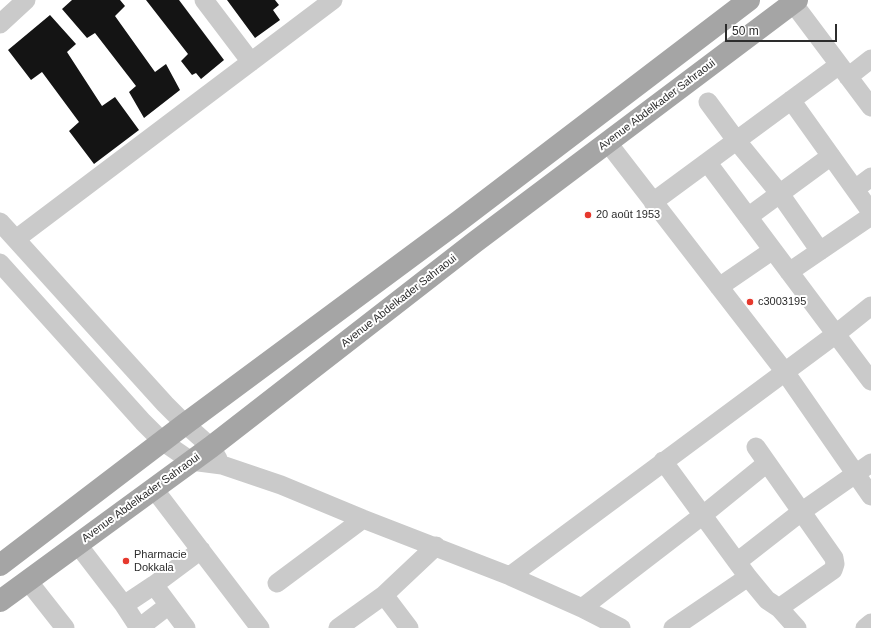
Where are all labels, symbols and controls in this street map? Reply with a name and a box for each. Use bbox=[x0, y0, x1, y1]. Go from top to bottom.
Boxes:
scale bar bbox=[727, 16, 839, 42]
text: 50 m bbox=[732, 24, 759, 38]
street label: Avenue Abdelkader Sahraoui bbox=[596, 57, 718, 153]
place label: 20 août 1953 bbox=[596, 208, 660, 222]
marker: 20 août 1953 bbox=[583, 210, 593, 220]
street label: Avenue Abdelkader Sahraoui bbox=[339, 252, 459, 350]
place label: c3003195 bbox=[758, 295, 806, 309]
marker: c3003195 bbox=[745, 297, 755, 307]
street label: Avenue Abdelkader Sahraoui bbox=[79, 451, 203, 545]
place label: Pharmacie Dokkala bbox=[134, 548, 187, 574]
marker: Pharmacie Dokkala bbox=[121, 556, 131, 566]

